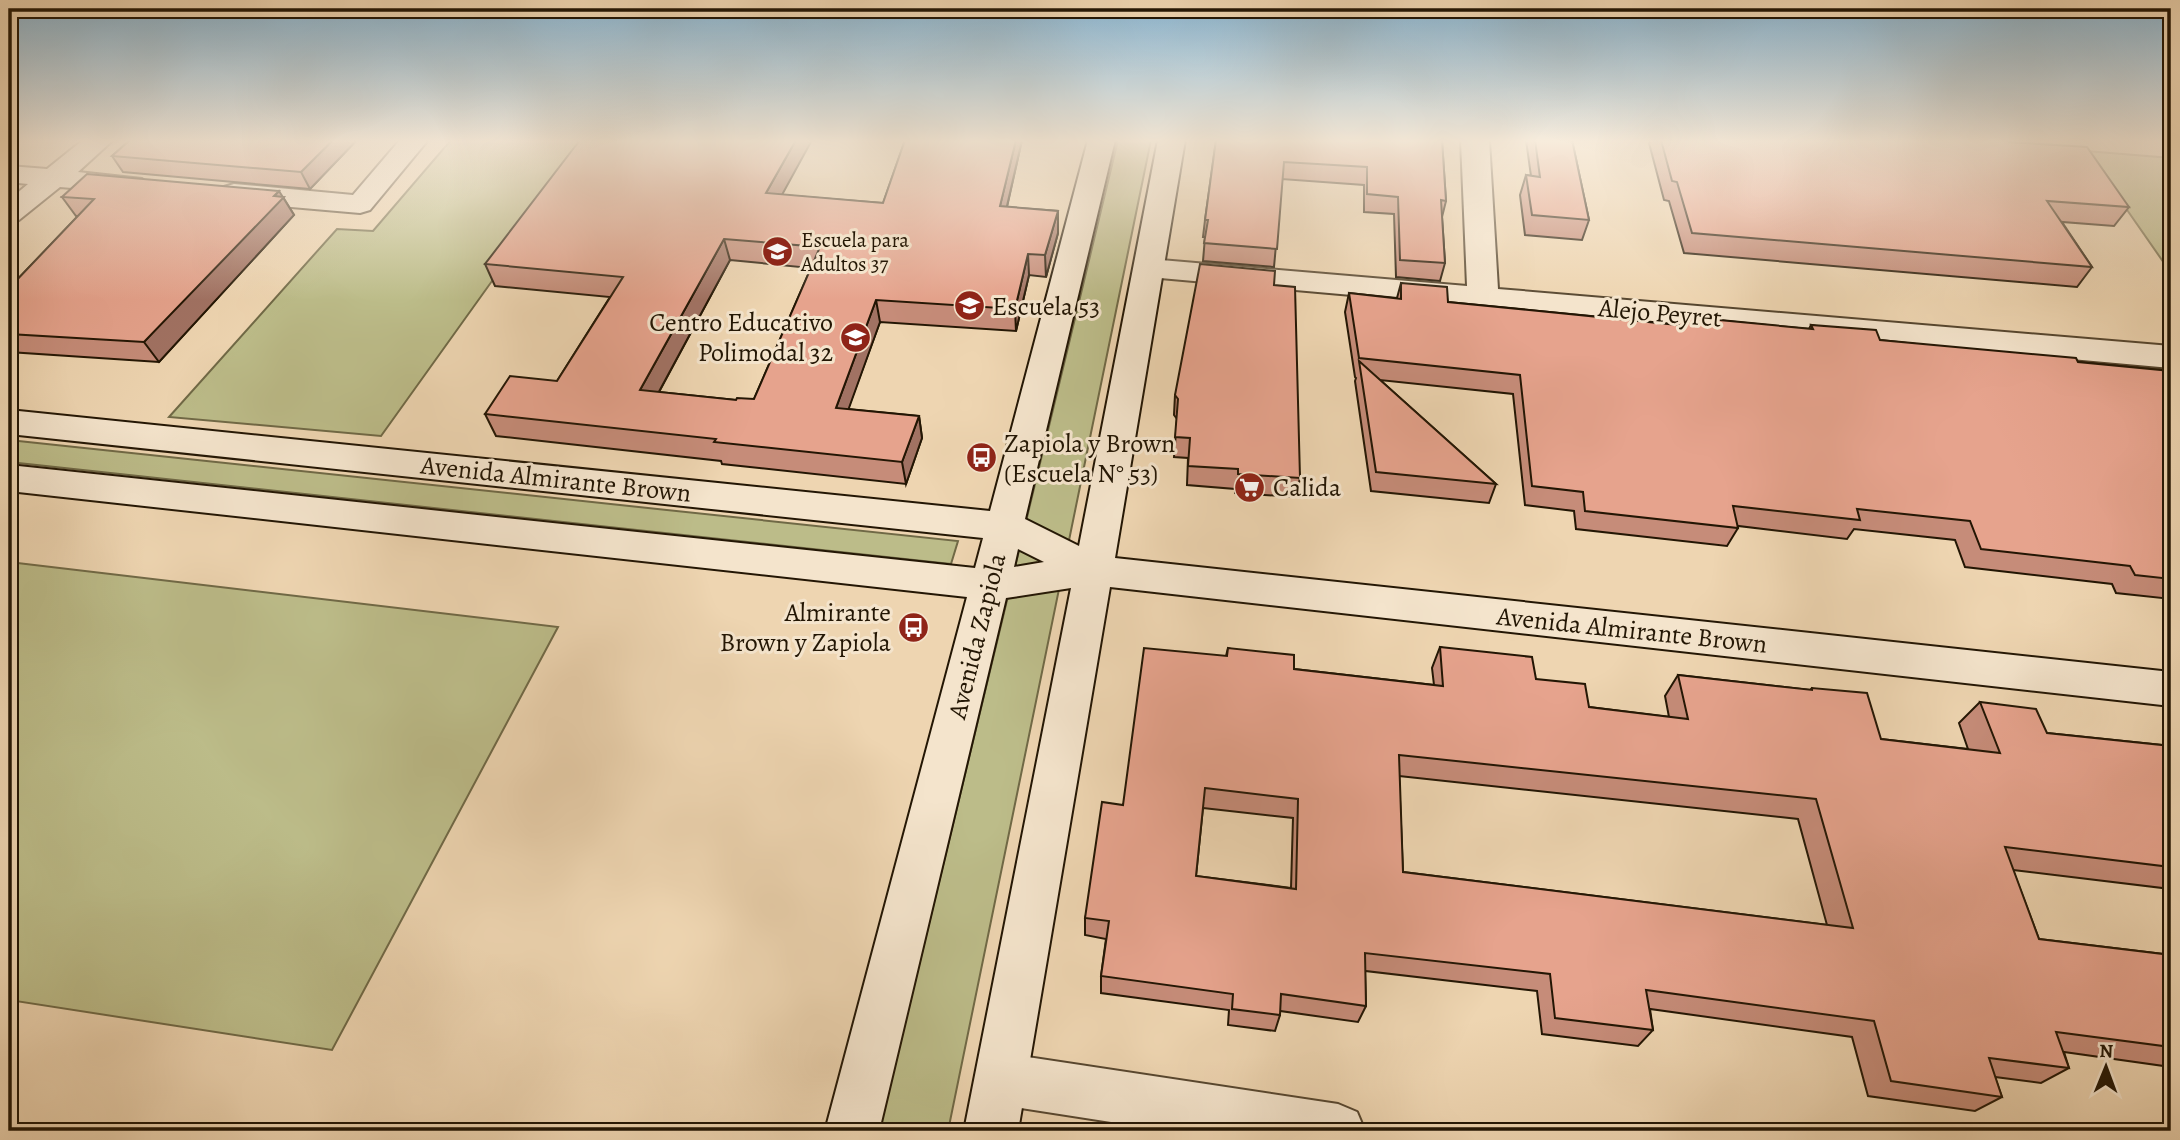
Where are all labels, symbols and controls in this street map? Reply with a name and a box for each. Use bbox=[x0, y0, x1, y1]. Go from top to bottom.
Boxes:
place label: Escuela para Adultos 37 bbox=[800, 226, 909, 278]
school or university icon: Escuela para Adultos 37 bbox=[761, 235, 795, 269]
school or university icon: Escuela 53 bbox=[952, 289, 986, 323]
place label: Escuela 53 bbox=[992, 289, 1100, 324]
street label: Alejo Peyret bbox=[1596, 290, 1723, 336]
place label: Centro Educativo Polimodal 32 bbox=[649, 305, 833, 370]
school or university icon: Centro Educativo Polimodal 32 bbox=[839, 320, 873, 354]
place label: Zapiola y Brown (Escuela N° 53) bbox=[1004, 426, 1175, 491]
bus stop icon: Zapiola y Brown (Escuela N° 53) bbox=[964, 441, 998, 475]
street label: Avenida Almirante Brown bbox=[418, 447, 693, 511]
supermarket icon: Calida bbox=[1233, 470, 1267, 504]
place label: Calida bbox=[1273, 470, 1341, 505]
street label: Avenida Zapiola bbox=[939, 549, 1014, 723]
place label: Almirante Brown y Zapiola bbox=[720, 595, 891, 660]
street label: Avenida Almirante Brown bbox=[1494, 598, 1769, 662]
bus stop icon: Almirante Brown y Zapiola bbox=[897, 610, 931, 644]
north arrow bbox=[2072, 1032, 2142, 1102]
text: N bbox=[2099, 1038, 2114, 1064]

